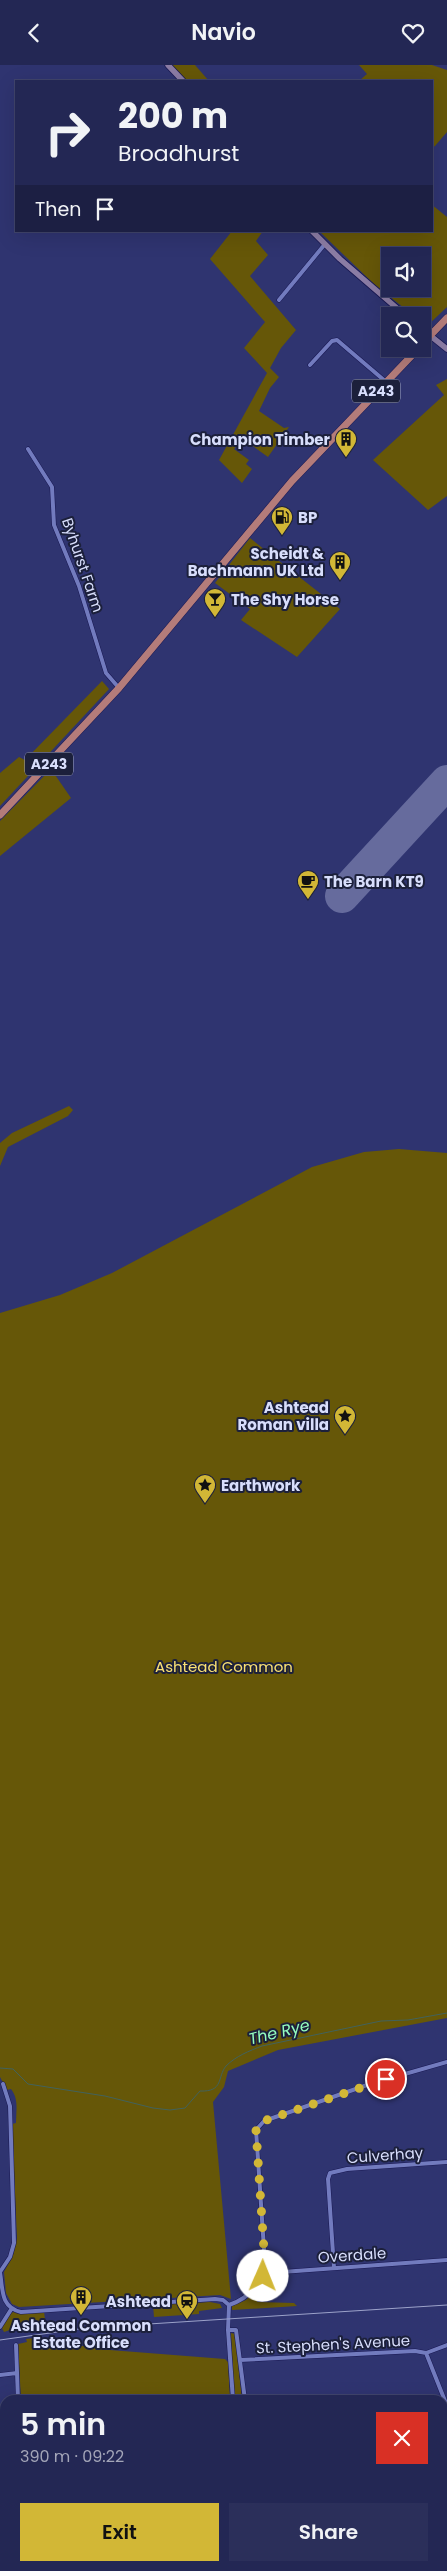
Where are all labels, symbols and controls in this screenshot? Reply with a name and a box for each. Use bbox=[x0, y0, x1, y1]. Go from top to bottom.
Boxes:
text: Navio bbox=[191, 17, 256, 48]
icon: back bbox=[20, 19, 48, 47]
icon: heart bbox=[399, 19, 427, 47]
text: 200 m bbox=[118, 91, 228, 140]
icon: right bbox=[35, 100, 100, 165]
text: Broadhurst bbox=[118, 138, 239, 169]
icon: arrive bbox=[91, 195, 119, 223]
text: Then bbox=[35, 196, 81, 223]
map controls bbox=[381, 247, 431, 357]
button: sound bbox=[381, 247, 431, 297]
button: search bbox=[381, 307, 431, 357]
road number: A243 bbox=[352, 379, 400, 403]
building icon: Champion Timber bbox=[334, 427, 358, 458]
place label: Champion Timber bbox=[190, 429, 331, 450]
fuel station icon: BP bbox=[270, 505, 294, 536]
place label: BP bbox=[298, 507, 317, 528]
street label: Byhurst Farm bbox=[57, 515, 109, 615]
place label: Scheidt & Bachmann UK Ltd bbox=[188, 543, 324, 581]
building icon: Scheidt & Bachmann UK Ltd bbox=[328, 550, 352, 581]
bar icon: The Shy Horse bbox=[203, 587, 227, 618]
place label: The Shy Horse bbox=[231, 589, 339, 610]
road number: A243 bbox=[25, 753, 73, 776]
cafe icon: The Barn KT9 bbox=[296, 869, 320, 900]
place label: The Barn KT9 bbox=[324, 871, 424, 892]
place label: Ashtead Roman villa bbox=[237, 1397, 329, 1435]
place icon: Ashtead Roman villa bbox=[333, 1404, 357, 1435]
place icon: Earthwork bbox=[193, 1473, 217, 1504]
place label: Earthwork bbox=[221, 1475, 301, 1496]
park label: Ashtead Common bbox=[155, 1656, 293, 1677]
water label: The Rye bbox=[246, 2013, 312, 2051]
pin bbox=[365, 2058, 407, 2100]
icon: arrive bbox=[372, 2065, 400, 2093]
street label: Culverhay bbox=[346, 2142, 424, 2168]
street label: Overdale bbox=[317, 2242, 387, 2268]
position arrow bbox=[236, 2249, 288, 2301]
building icon: Ashtead Common Estate Office bbox=[69, 2285, 93, 2316]
station icon: Ashtead bbox=[175, 2289, 199, 2320]
place label: Ashtead bbox=[106, 2291, 171, 2312]
place label: Ashtead Common Estate Office bbox=[11, 2315, 151, 2353]
street label: St. Stephen's Avenue bbox=[255, 2329, 411, 2359]
text: 5 min bbox=[20, 2403, 106, 2446]
button: close bbox=[376, 2412, 428, 2464]
text: 390 m · 09:22 bbox=[20, 2445, 124, 2468]
button: Exit bbox=[20, 2503, 219, 2561]
button: Share bbox=[229, 2503, 428, 2561]

